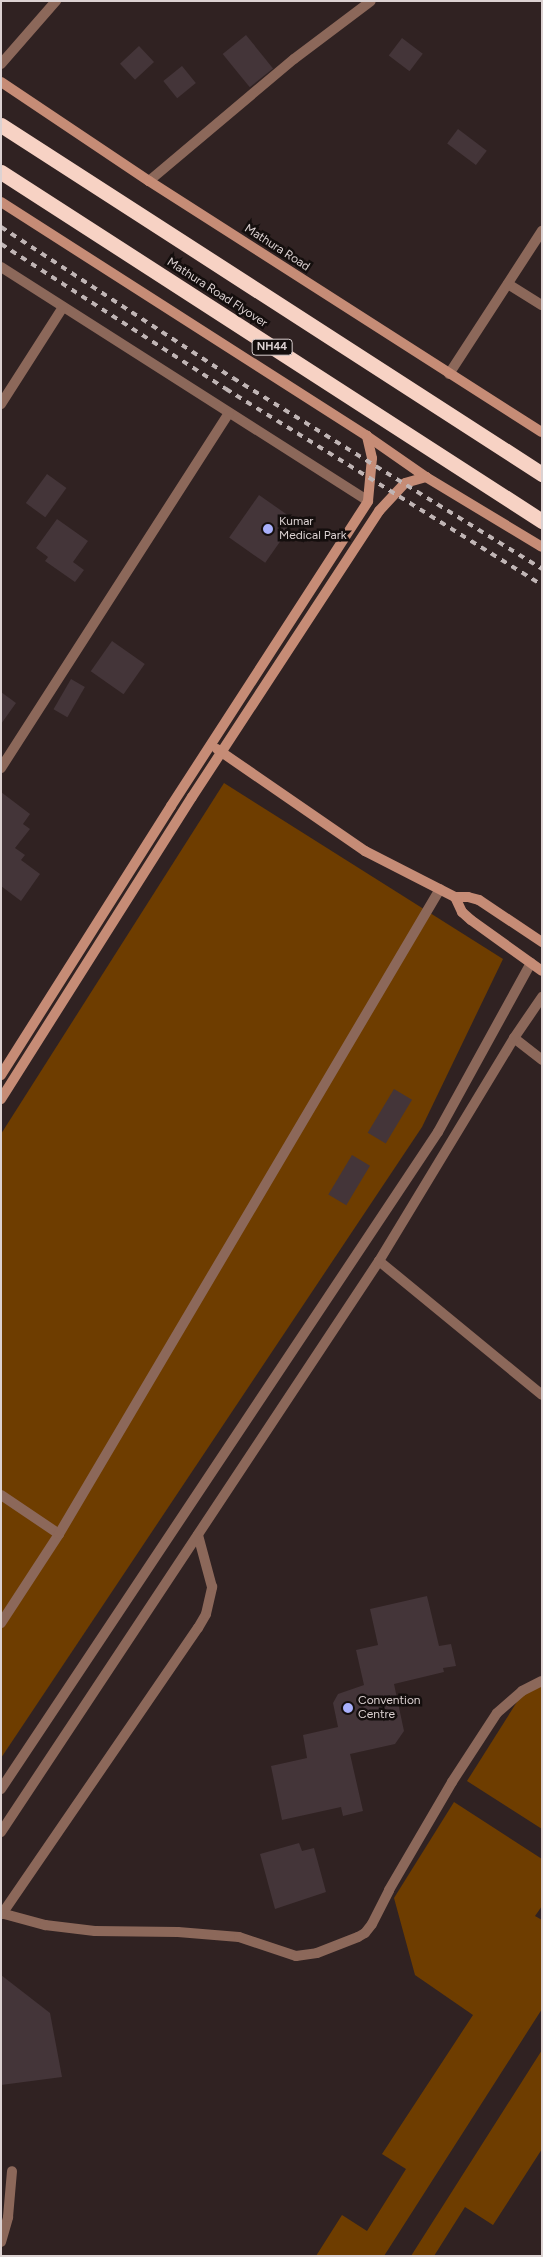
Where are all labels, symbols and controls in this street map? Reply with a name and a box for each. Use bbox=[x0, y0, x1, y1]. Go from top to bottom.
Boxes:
street label: Mathura Road bbox=[242, 222, 312, 274]
street label: Mathura Road Flyover bbox=[164, 255, 270, 331]
road number: NH44 bbox=[251, 338, 293, 356]
place label: Kumar Medical Park bbox=[279, 515, 347, 543]
marker: Kumar Medical Park bbox=[261, 522, 275, 536]
place label: Convention Centre bbox=[358, 1694, 421, 1722]
marker: Convention Centre bbox=[342, 1702, 354, 1714]

